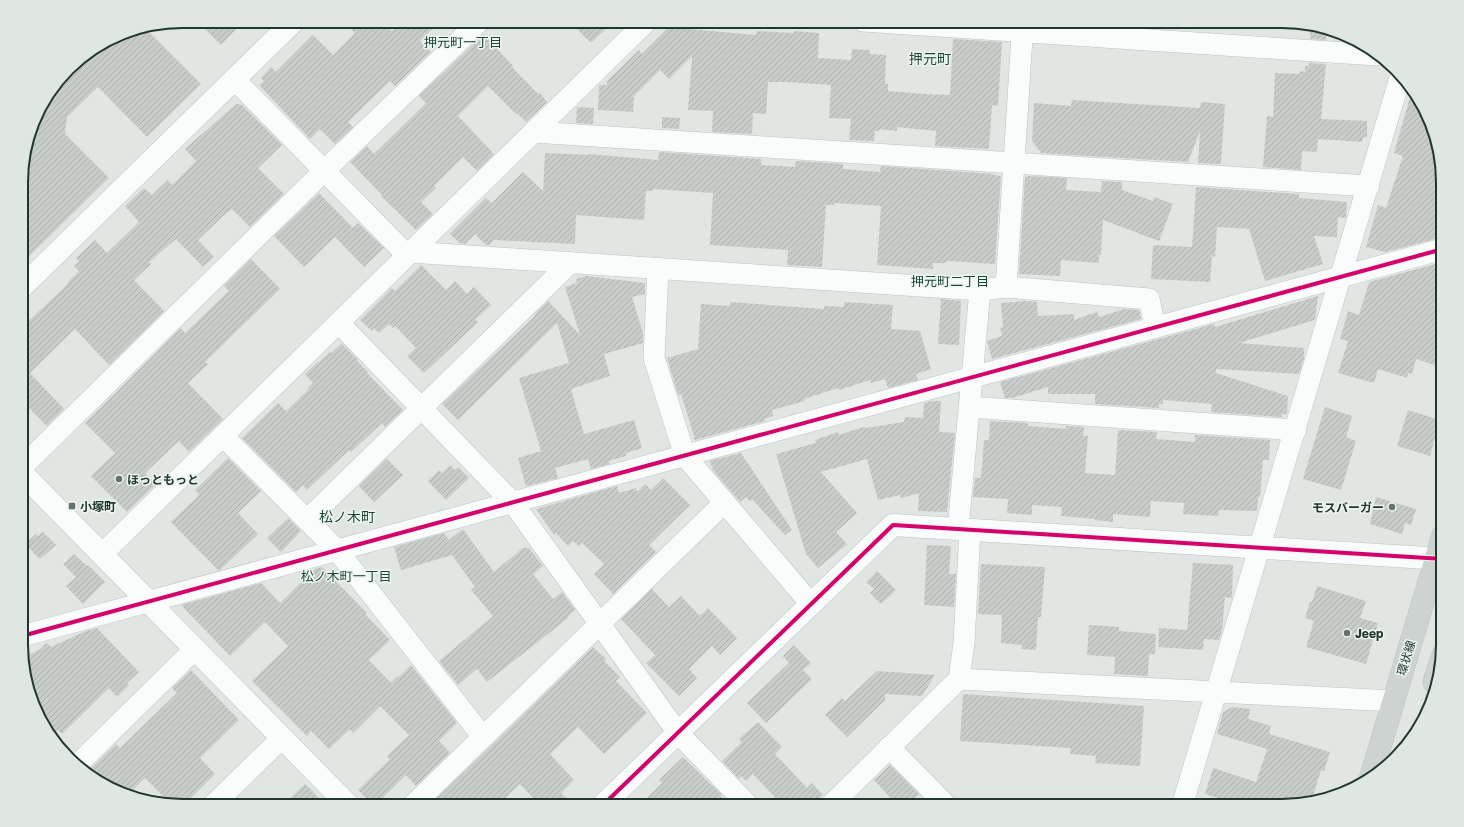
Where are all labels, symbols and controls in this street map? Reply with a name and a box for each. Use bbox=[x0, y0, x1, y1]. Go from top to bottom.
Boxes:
district label: 押元町一丁目 bbox=[424, 34, 502, 50]
district label: 押元町 bbox=[909, 50, 951, 67]
district label: 押元町二丁目 bbox=[911, 273, 989, 289]
place label: ほっともっと bbox=[127, 472, 199, 487]
marker: ほっともっと bbox=[114, 474, 124, 484]
place label: 小塚町 bbox=[80, 499, 116, 514]
place label: モスバーガー bbox=[1312, 500, 1384, 515]
marker: 小塚町 bbox=[67, 501, 77, 511]
marker: モスバーガー bbox=[1387, 502, 1397, 512]
district label: 松ノ木町 bbox=[319, 508, 375, 525]
district label: 松ノ木町一丁目 bbox=[300, 568, 392, 584]
place label: Jeep bbox=[1355, 626, 1384, 641]
marker: Jeep bbox=[1342, 628, 1352, 638]
street label: 環状線 bbox=[1394, 639, 1418, 677]

